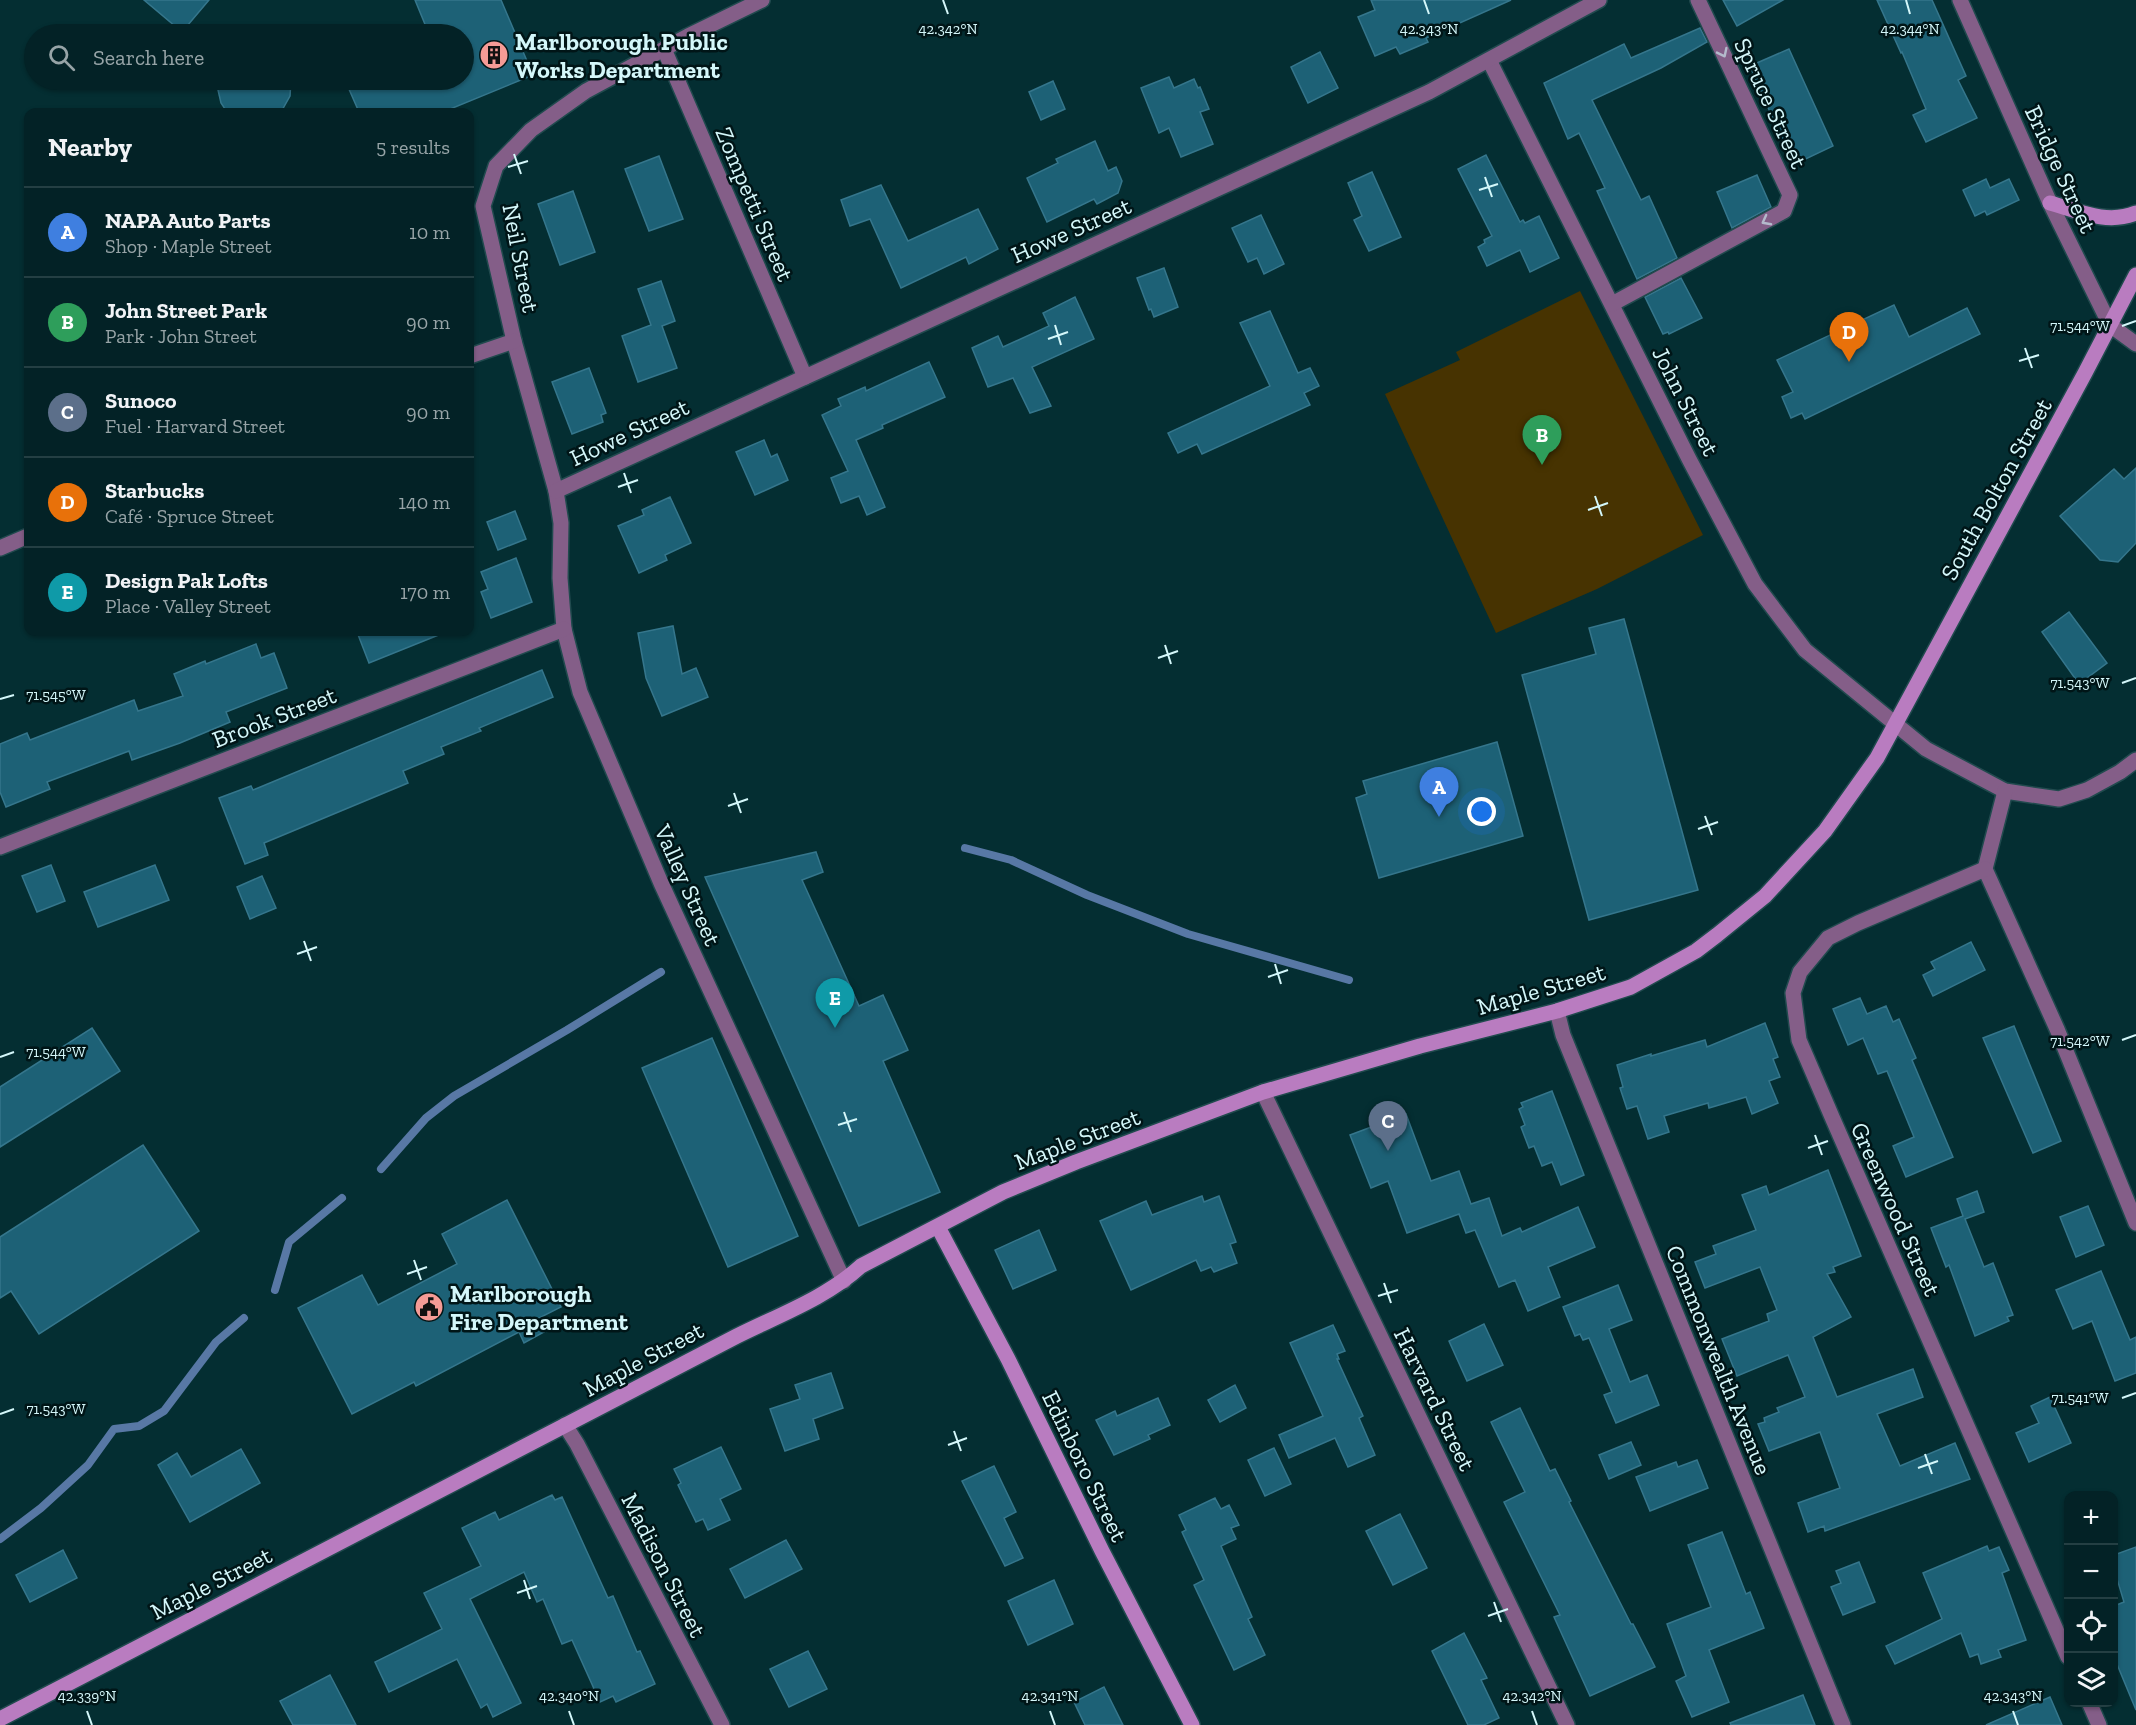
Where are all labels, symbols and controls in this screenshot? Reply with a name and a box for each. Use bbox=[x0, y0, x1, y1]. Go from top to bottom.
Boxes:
text: 42.342°N bbox=[918, 20, 978, 38]
text: 42.343°N bbox=[1400, 20, 1458, 38]
text: 42.344°N bbox=[1880, 20, 1940, 38]
search box bbox=[24, 24, 474, 90]
place label: Marlborough Public Works Department bbox=[515, 27, 728, 84]
street label: Spruce Street bbox=[1728, 33, 1814, 173]
building icon: Marlborough Public Works Department bbox=[478, 39, 510, 71]
icon: search bbox=[45, 41, 78, 74]
text: Search here bbox=[93, 44, 204, 71]
one-way arrow bbox=[1716, 46, 1728, 57]
street label: Bridge Street bbox=[2019, 101, 2103, 238]
street label: Zompetti Street bbox=[709, 123, 801, 285]
text: Nearby bbox=[48, 131, 132, 163]
text: 5 results bbox=[376, 135, 450, 159]
street label: Howe Street bbox=[1007, 191, 1135, 269]
street label: Neil Street bbox=[496, 201, 546, 315]
text: NAPA Auto Parts bbox=[105, 207, 271, 234]
one-way arrow bbox=[1761, 214, 1772, 225]
text: A bbox=[61, 220, 74, 244]
text: 10 m bbox=[409, 220, 450, 244]
text: Shop · Maple Street bbox=[105, 234, 272, 258]
text: John Street Park bbox=[105, 297, 267, 324]
text: B bbox=[61, 310, 74, 334]
text: 90 m bbox=[406, 310, 450, 334]
pin: D bbox=[1830, 312, 1868, 362]
text: 71.544°W bbox=[2050, 317, 2110, 335]
text: Park · John Street bbox=[105, 324, 257, 348]
street label: John Street bbox=[1646, 342, 1726, 460]
text: Sunoco bbox=[105, 387, 177, 414]
street label: Howe Street bbox=[565, 392, 693, 472]
street label: South Bolton Street bbox=[1934, 393, 2058, 585]
text: C bbox=[61, 400, 74, 424]
text: 90 m bbox=[406, 400, 450, 424]
text: Fuel · Harvard Street bbox=[105, 414, 285, 438]
pin: B bbox=[1522, 416, 1562, 465]
text: Starbucks bbox=[105, 477, 204, 504]
text: D bbox=[61, 490, 74, 514]
text: 140 m bbox=[398, 490, 450, 514]
text: Café · Spruce Street bbox=[105, 504, 274, 528]
text: Design Pak Lofts bbox=[105, 567, 268, 594]
text: E bbox=[62, 580, 73, 604]
text: 170 m bbox=[400, 580, 450, 604]
text: Place · Valley Street bbox=[105, 594, 271, 618]
text: 71.543°W bbox=[2050, 674, 2110, 692]
street label: Brook Street bbox=[208, 680, 340, 754]
text: 71.545°W bbox=[26, 686, 86, 704]
pin: A bbox=[1420, 768, 1458, 817]
your location bbox=[1467, 797, 1496, 826]
street label: Valley Street bbox=[648, 819, 728, 950]
street label: Maple Street bbox=[1474, 957, 1609, 1021]
pin: E bbox=[816, 978, 854, 1028]
text: 71.542°W bbox=[2050, 1032, 2110, 1050]
text: 71.544°W bbox=[26, 1043, 86, 1061]
street label: Maple Street bbox=[1010, 1102, 1144, 1176]
pin: C bbox=[1368, 1102, 1408, 1151]
street label: Greenwood Street bbox=[1845, 1118, 1947, 1300]
street label: Commonwealth Avenue bbox=[1660, 1241, 1778, 1479]
place label: Marlborough Fire Department bbox=[450, 1279, 629, 1336]
public building icon: Marlborough Fire Department bbox=[413, 1291, 445, 1323]
street label: Maple Street bbox=[578, 1315, 708, 1403]
street label: Harvard Street bbox=[1388, 1323, 1482, 1475]
street label: Edinboro Street bbox=[1036, 1386, 1134, 1546]
text: 71.541°W bbox=[2051, 1389, 2109, 1407]
text: 71.543°W bbox=[26, 1400, 86, 1418]
street label: Madison Street bbox=[615, 1488, 713, 1642]
map controls bbox=[2064, 1491, 2118, 1707]
button: + bbox=[2064, 1491, 2118, 1545]
street label: Maple Street bbox=[146, 1540, 277, 1626]
button: − bbox=[2064, 1545, 2118, 1599]
button: locate bbox=[2064, 1599, 2118, 1653]
button: layers bbox=[2064, 1653, 2118, 1707]
text: 42.339°N bbox=[58, 1687, 116, 1705]
text: 42.340°N bbox=[539, 1687, 599, 1705]
text: 42.341°N bbox=[1022, 1687, 1078, 1705]
text: 42.342°N bbox=[1502, 1687, 1562, 1705]
text: 42.343°N bbox=[1984, 1687, 2042, 1705]

